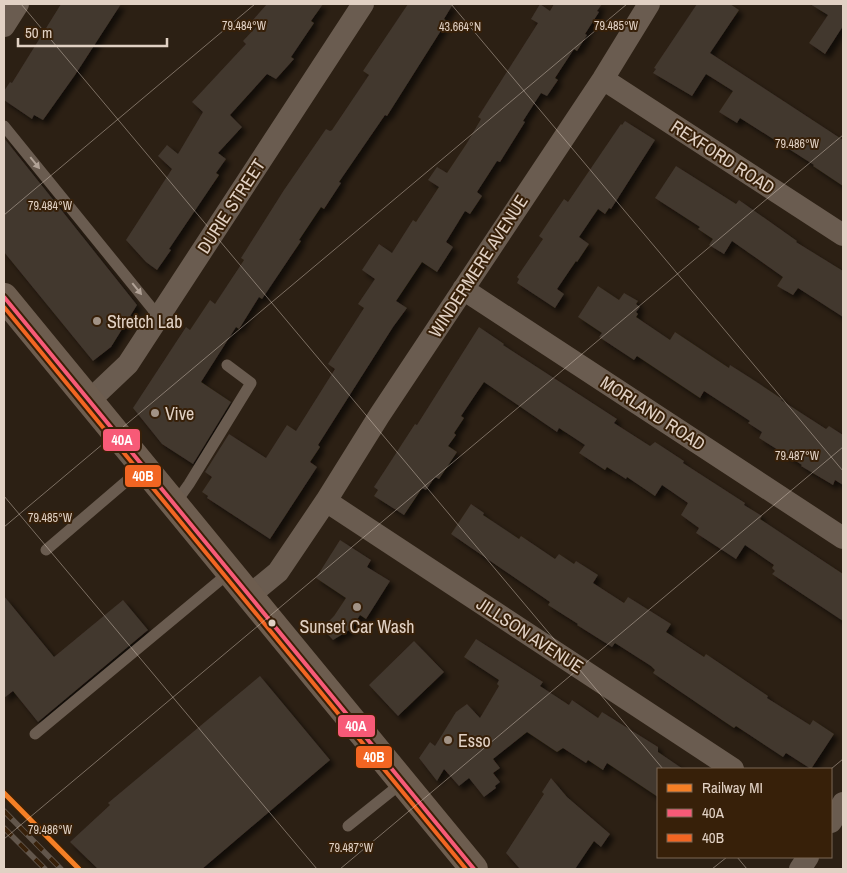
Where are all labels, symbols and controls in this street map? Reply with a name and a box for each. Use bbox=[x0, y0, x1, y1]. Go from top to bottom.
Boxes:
scale bar bbox=[18, 15, 166, 47]
text: 79.484°W bbox=[222, 18, 267, 34]
text: 79.485°W bbox=[594, 18, 639, 34]
text: 43.664°N bbox=[439, 19, 481, 35]
text: 50 m bbox=[25, 22, 52, 43]
street label: REXFORD ROAD bbox=[666, 114, 780, 200]
text: 79.486°W bbox=[775, 136, 820, 152]
street label: DURIE STREET bbox=[191, 154, 271, 258]
one-way arrow bbox=[29, 156, 40, 169]
street label: WINDERMERE AVENUE bbox=[422, 190, 534, 342]
text: 79.484°W bbox=[28, 198, 73, 214]
one-way arrow bbox=[131, 283, 142, 296]
place label: Stretch Lab bbox=[107, 309, 183, 334]
marker: Stretch Lab bbox=[91, 315, 103, 327]
street label: MORLAND ROAD bbox=[596, 370, 710, 456]
place label: Vive bbox=[165, 401, 194, 426]
marker: Vive bbox=[149, 407, 161, 419]
line badge: 40A bbox=[102, 428, 141, 452]
text: 40A bbox=[111, 431, 133, 449]
text: 79.487°W bbox=[775, 448, 820, 464]
line badge: 40B bbox=[124, 464, 162, 488]
text: 40B bbox=[132, 467, 154, 485]
text: 79.485°W bbox=[28, 510, 73, 526]
street label: JILLSON AVENUE bbox=[472, 591, 588, 679]
marker: Sunset Car Wash bbox=[351, 601, 363, 613]
place label: Sunset Car Wash bbox=[299, 614, 415, 639]
unlabelled marker bbox=[267, 618, 277, 628]
line badge: 40A bbox=[337, 714, 376, 738]
text: 40A bbox=[345, 717, 367, 735]
place label: Esso bbox=[458, 728, 491, 753]
marker: Esso bbox=[442, 734, 454, 746]
line badge: 40B bbox=[355, 745, 393, 769]
text: 40B bbox=[363, 748, 385, 766]
legend bbox=[657, 768, 832, 858]
text: Railway MI bbox=[702, 777, 763, 798]
text: 40A bbox=[702, 802, 725, 823]
text: 79.486°W bbox=[28, 822, 73, 838]
text: 40B bbox=[702, 827, 724, 848]
text: 79.487°W bbox=[329, 840, 374, 856]

